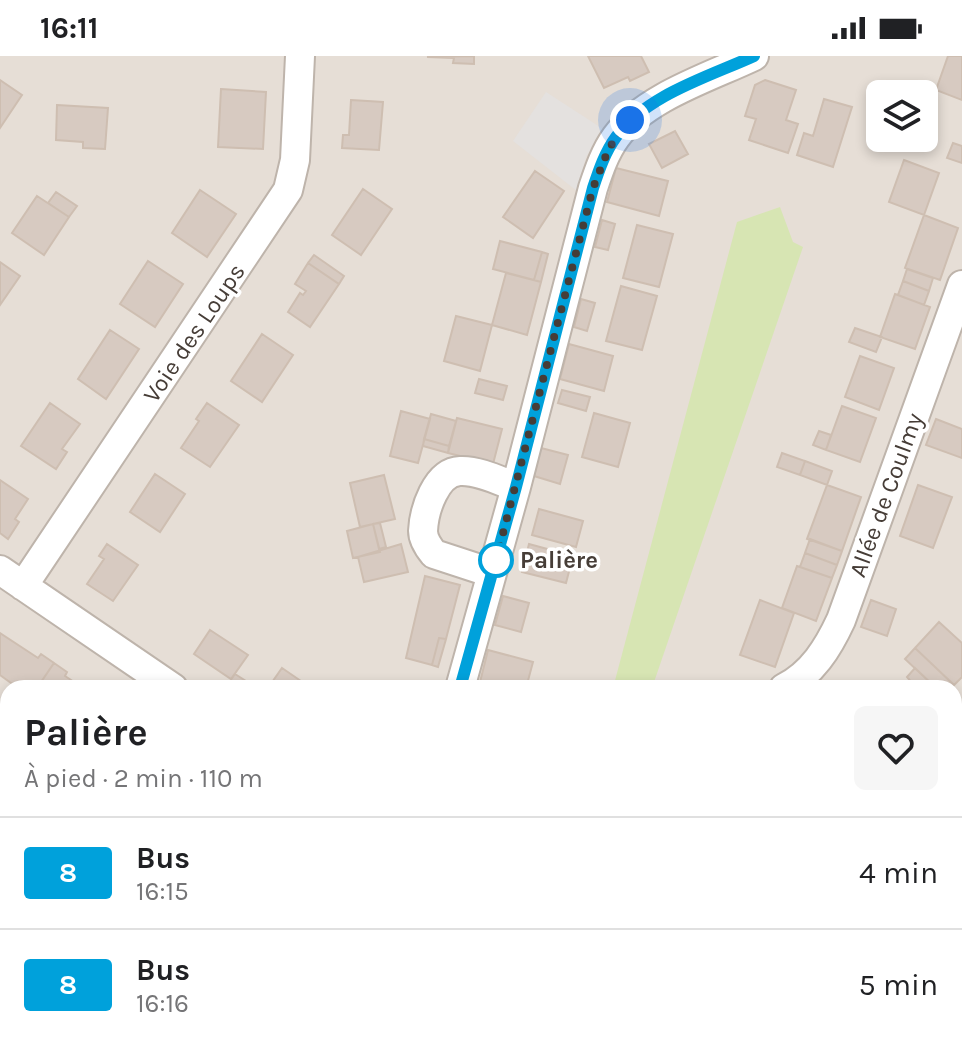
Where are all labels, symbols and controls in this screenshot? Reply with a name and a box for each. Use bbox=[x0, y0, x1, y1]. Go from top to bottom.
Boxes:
text: 16:11 bbox=[40, 10, 98, 46]
map controls bbox=[866, 80, 938, 152]
button: layers bbox=[866, 80, 938, 152]
your location bbox=[610, 100, 650, 140]
street label: Voie des Loups bbox=[137, 258, 251, 408]
street label: Allée de Coulmy bbox=[843, 409, 929, 581]
marker: Palière bbox=[479, 543, 513, 577]
place label: Palière bbox=[520, 546, 598, 574]
button: heart bbox=[854, 706, 938, 790]
text: Palière bbox=[24, 710, 148, 755]
text: À pied · 2 min · 110 m bbox=[24, 763, 263, 794]
text: Bus bbox=[136, 840, 190, 876]
text: 4 min bbox=[859, 855, 938, 891]
text: 8 bbox=[59, 856, 77, 889]
text: 16:15 bbox=[136, 876, 189, 907]
text: Bus bbox=[136, 952, 190, 988]
text: 5 min bbox=[859, 967, 938, 1003]
text: 8 bbox=[59, 968, 77, 1001]
text: 16:16 bbox=[136, 988, 189, 1019]

